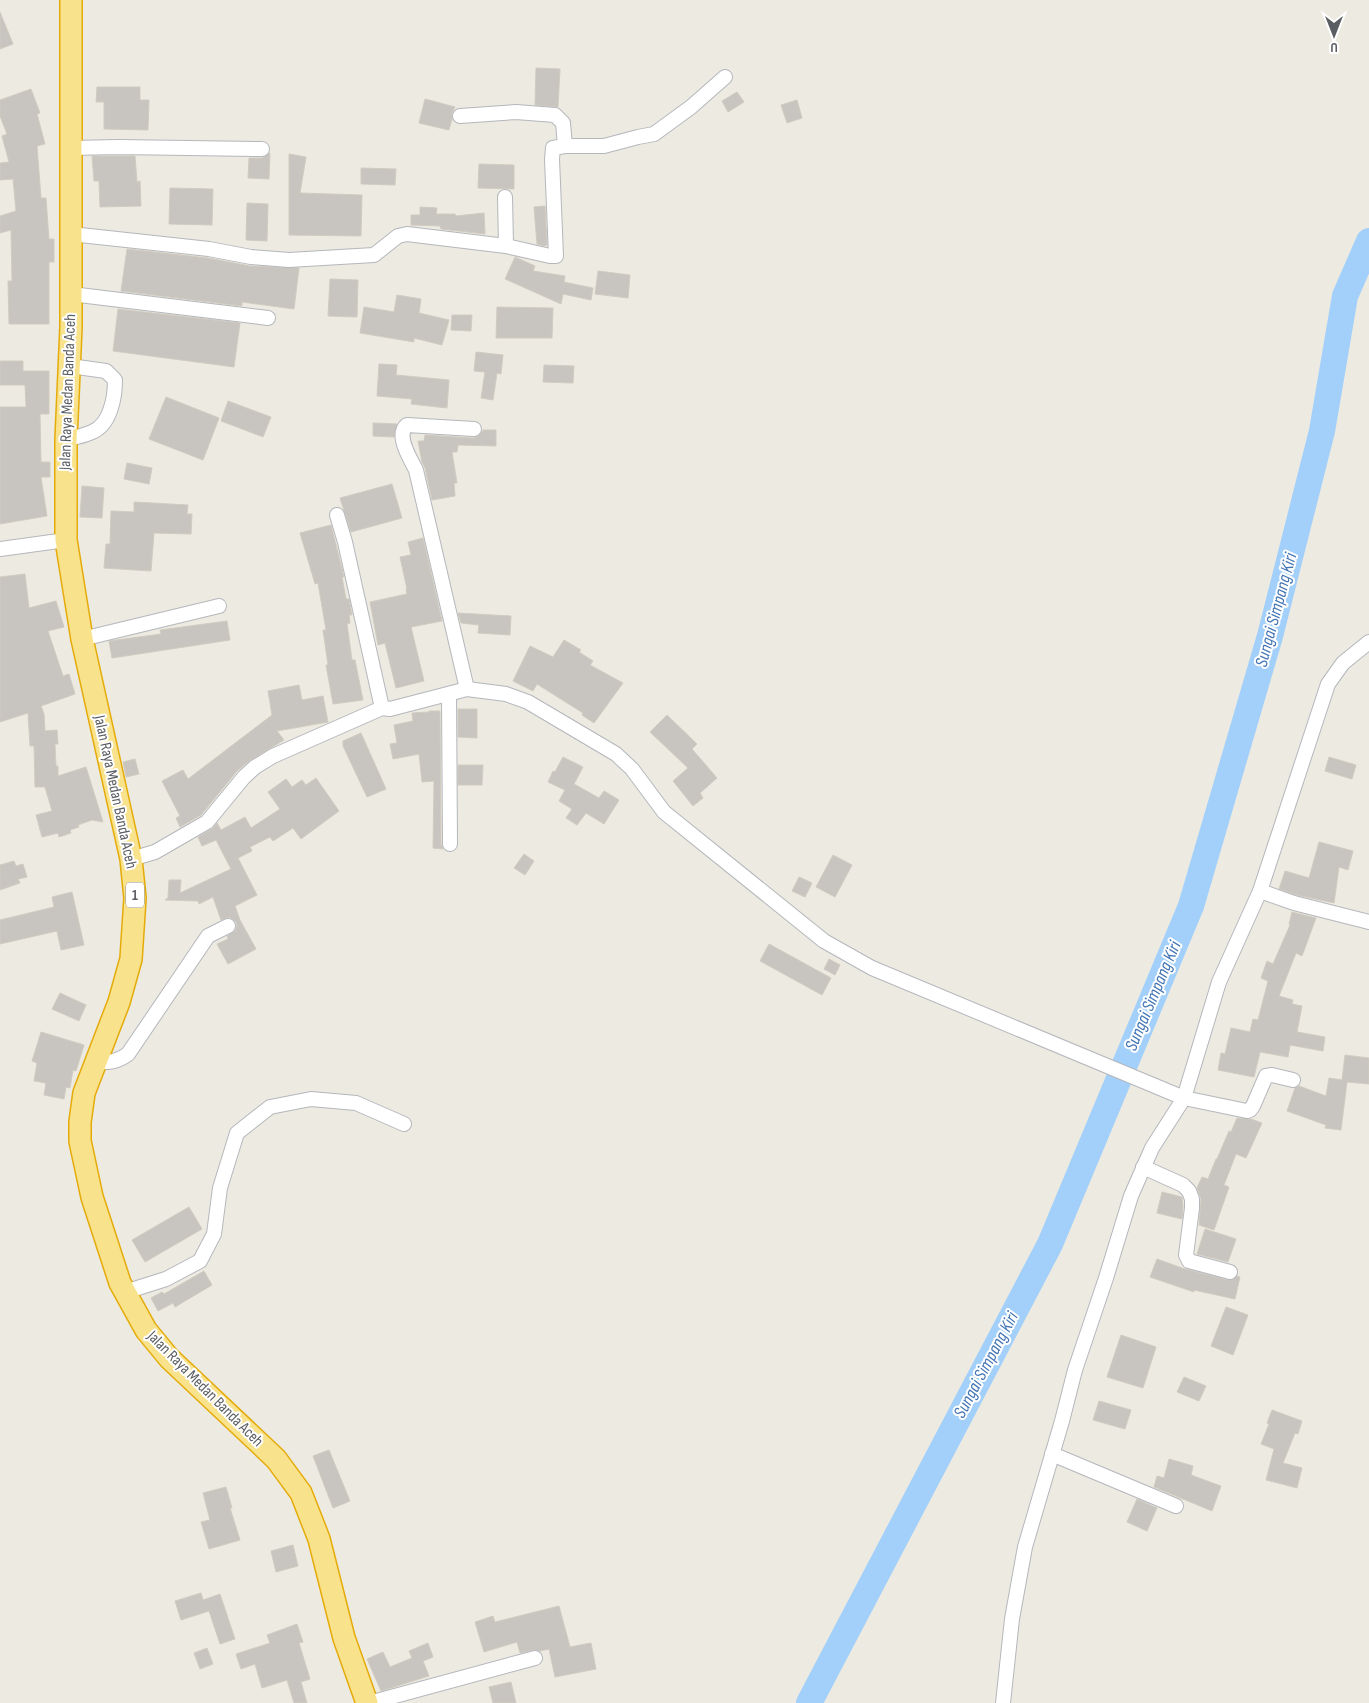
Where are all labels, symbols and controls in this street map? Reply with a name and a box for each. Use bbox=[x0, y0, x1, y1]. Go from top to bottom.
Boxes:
north arrow bbox=[1309, 10, 1359, 60]
text: U bbox=[1330, 39, 1338, 56]
street label: Jalan Raya Medan Banda Aceh bbox=[56, 314, 80, 471]
water label: Sungai Simpang Kiri bbox=[1251, 550, 1301, 669]
street label: Jalan Raya Medan Banda Aceh bbox=[89, 713, 141, 870]
road number: 1 bbox=[126, 882, 144, 908]
water label: Sungai Simpang Kiri bbox=[1120, 937, 1186, 1054]
water label: Sungai Simpang Kiri bbox=[949, 1308, 1023, 1422]
street label: Jalan Raya Medan Banda Aceh bbox=[142, 1326, 267, 1451]

